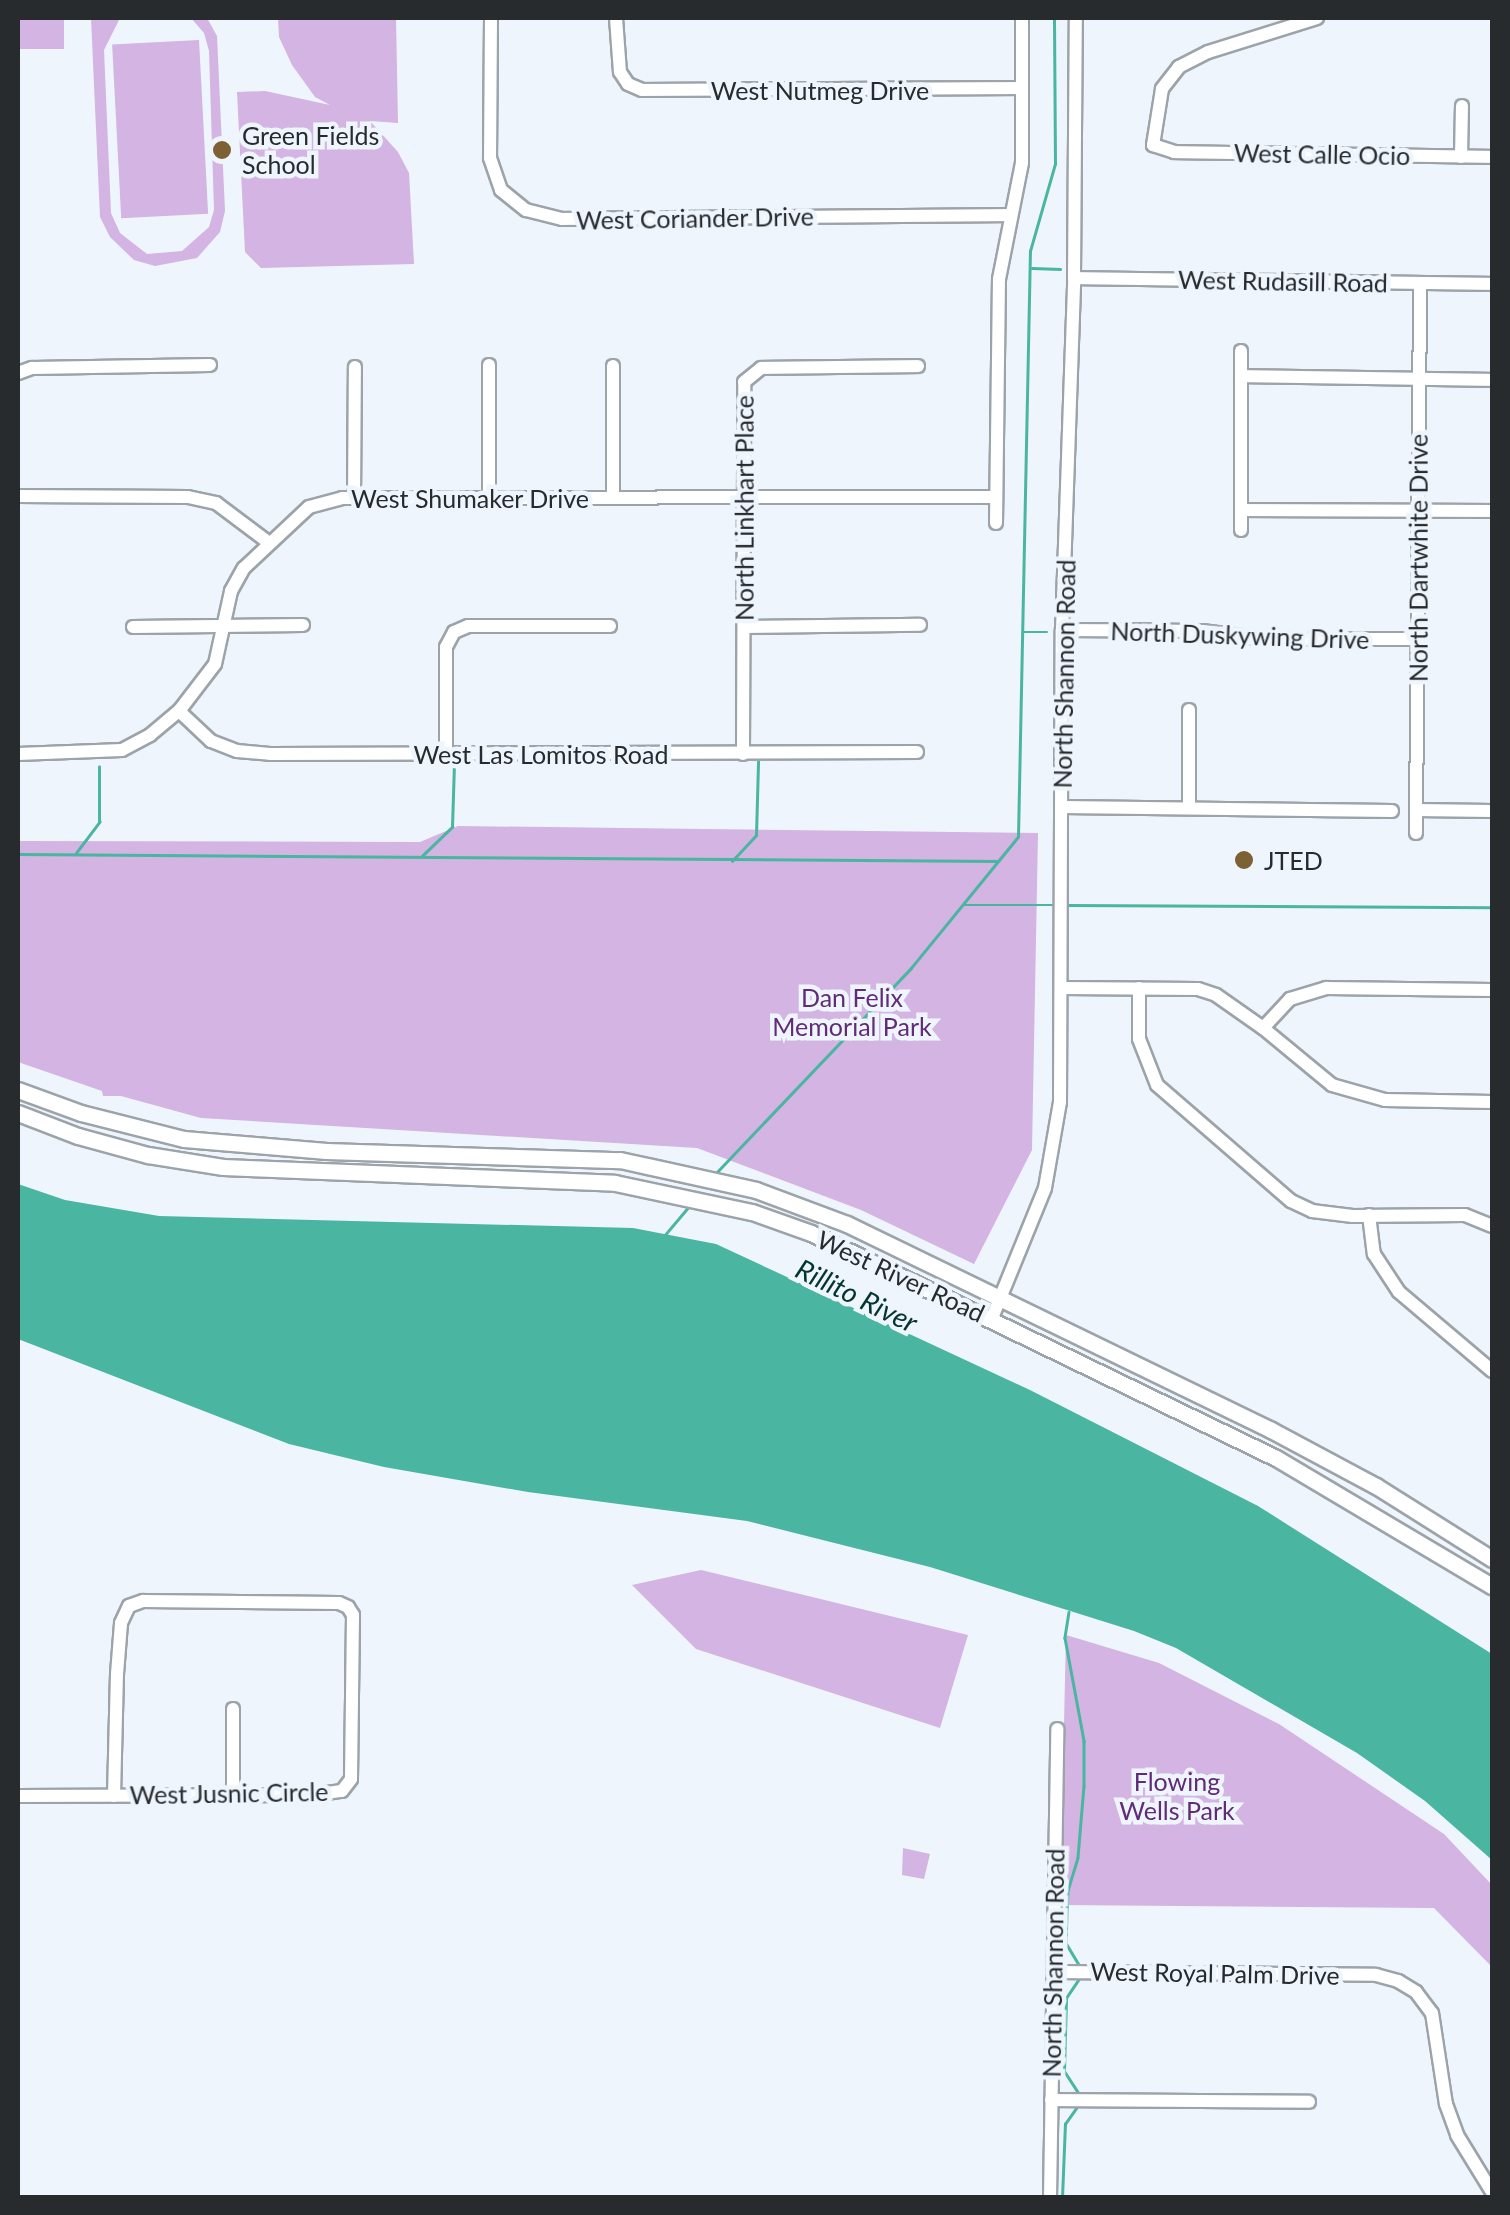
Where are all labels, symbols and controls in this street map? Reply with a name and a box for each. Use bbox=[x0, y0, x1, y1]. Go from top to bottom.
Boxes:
street label: West Nutmeg Drive bbox=[711, 75, 929, 105]
place label: Green Fields School bbox=[242, 121, 379, 180]
street label: West Calle Ocio bbox=[1234, 137, 1410, 171]
marker: Green Fields School bbox=[211, 139, 233, 161]
street label: West Coriander Drive bbox=[576, 201, 814, 235]
street label: West Rudasill Road bbox=[1178, 264, 1388, 298]
street label: North Linkhart Place bbox=[729, 395, 759, 621]
street label: North Dartwhite Drive bbox=[1403, 434, 1433, 682]
street label: West Shumaker Drive bbox=[351, 483, 589, 513]
street label: North Shannon Road bbox=[1047, 559, 1081, 789]
street label: North Duskywing Drive bbox=[1110, 615, 1370, 655]
street label: West Las Lomitos Road bbox=[414, 739, 668, 769]
place label: JTED bbox=[1264, 845, 1323, 875]
marker: JTED bbox=[1233, 849, 1255, 871]
park label: Dan Felix Memorial Park bbox=[772, 983, 932, 1042]
street label: West River Road bbox=[812, 1224, 990, 1328]
water label: Rillito River bbox=[791, 1251, 923, 1339]
park label: Flowing Wells Park bbox=[1119, 1767, 1235, 1826]
street label: West Jusnic Circle bbox=[129, 1776, 329, 1810]
street label: North Shannon Road bbox=[1036, 1848, 1070, 2078]
street label: West Royal Palm Drive bbox=[1090, 1956, 1340, 1990]

